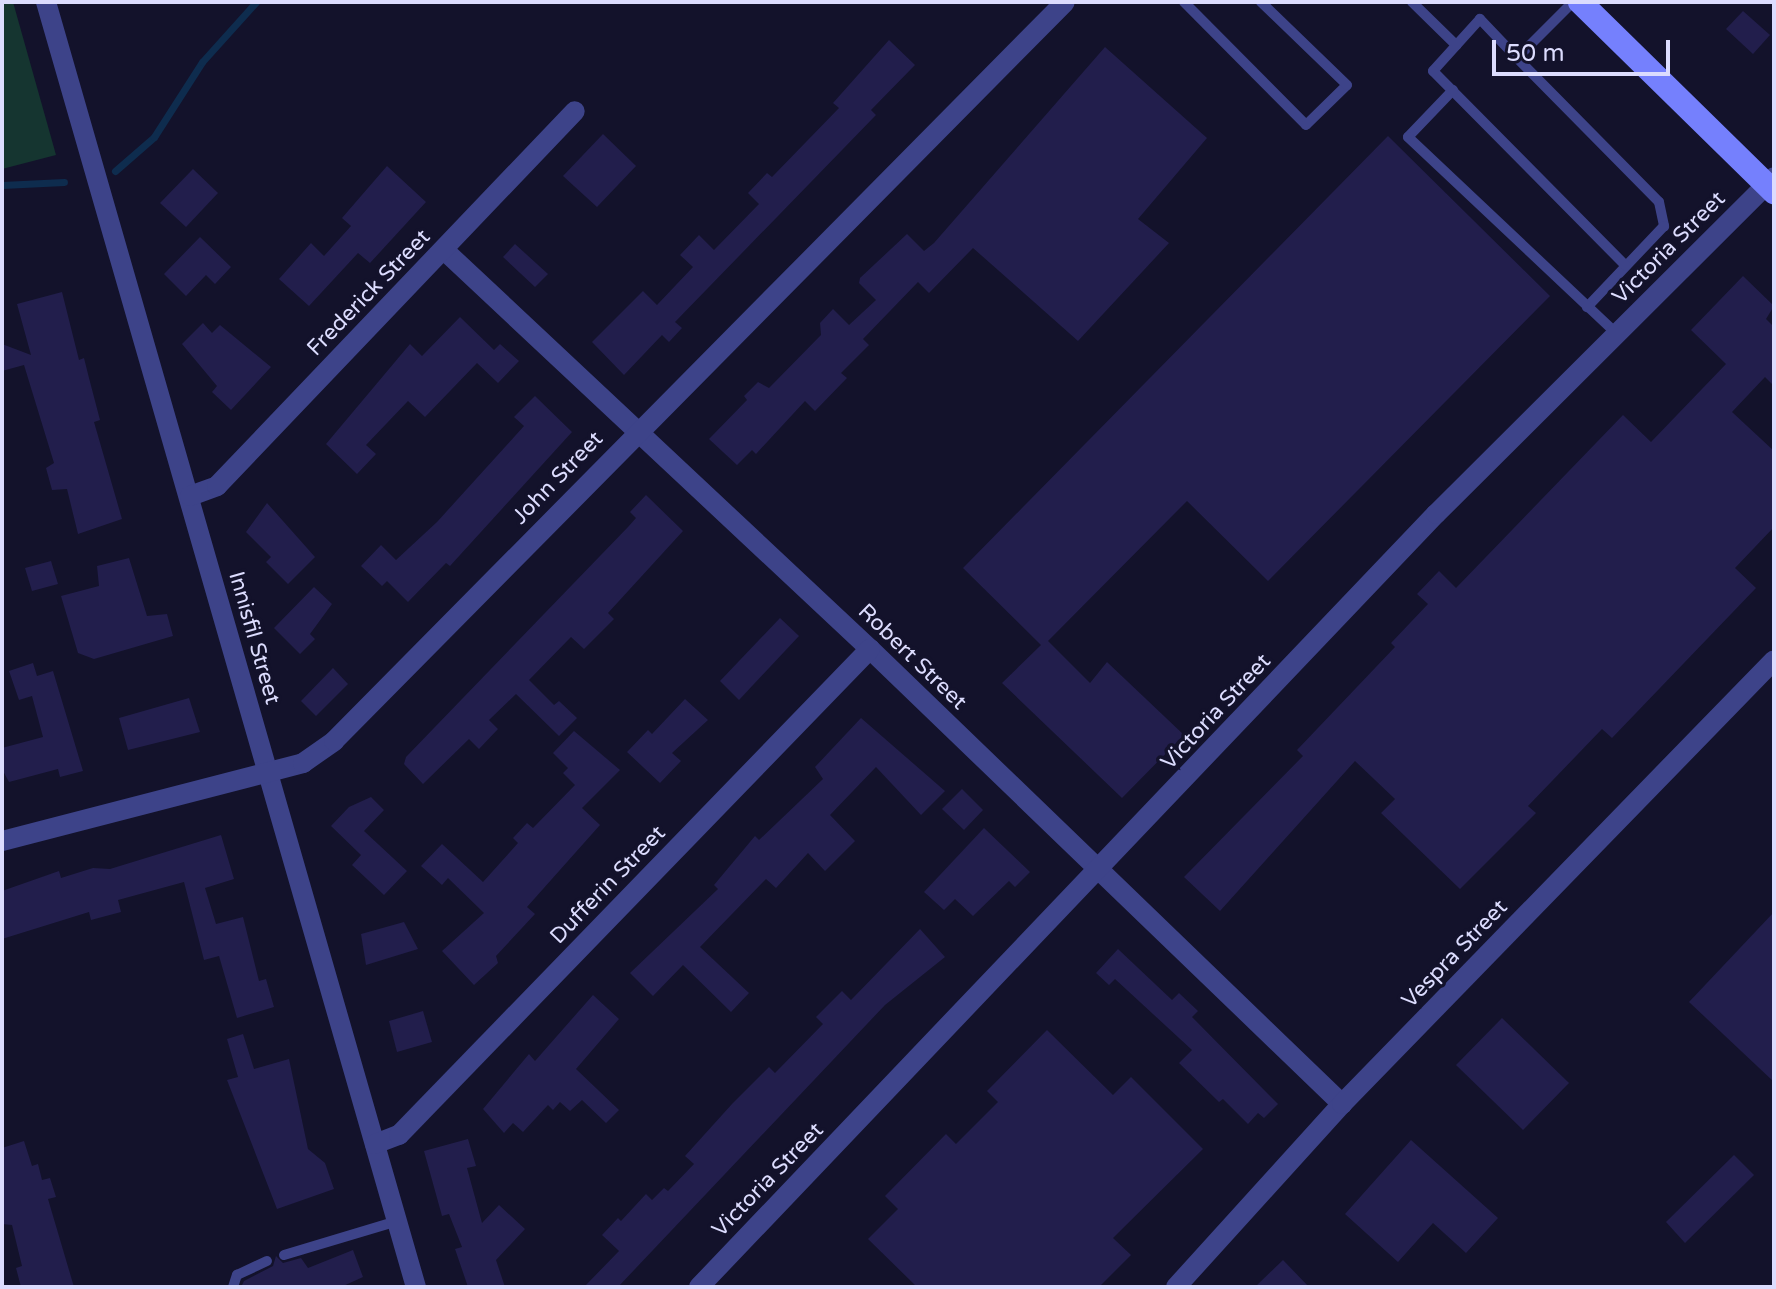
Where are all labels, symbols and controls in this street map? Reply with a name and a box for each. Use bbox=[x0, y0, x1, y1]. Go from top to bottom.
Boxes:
scale bar bbox=[1496, 24, 1674, 74]
text: 50 m bbox=[1506, 39, 1564, 68]
street label: Victoria Street bbox=[1607, 186, 1731, 310]
street label: Frederick Street bbox=[302, 224, 436, 362]
street label: John Street bbox=[507, 426, 609, 530]
street label: Innisfil Street bbox=[222, 569, 286, 707]
street label: Robert Street bbox=[852, 599, 972, 715]
street label: Victoria Street bbox=[1156, 649, 1276, 775]
street label: Dufferin Street bbox=[545, 820, 671, 950]
street label: Vespra Street bbox=[1397, 894, 1513, 1014]
street label: Victoria Street bbox=[707, 1117, 829, 1243]

